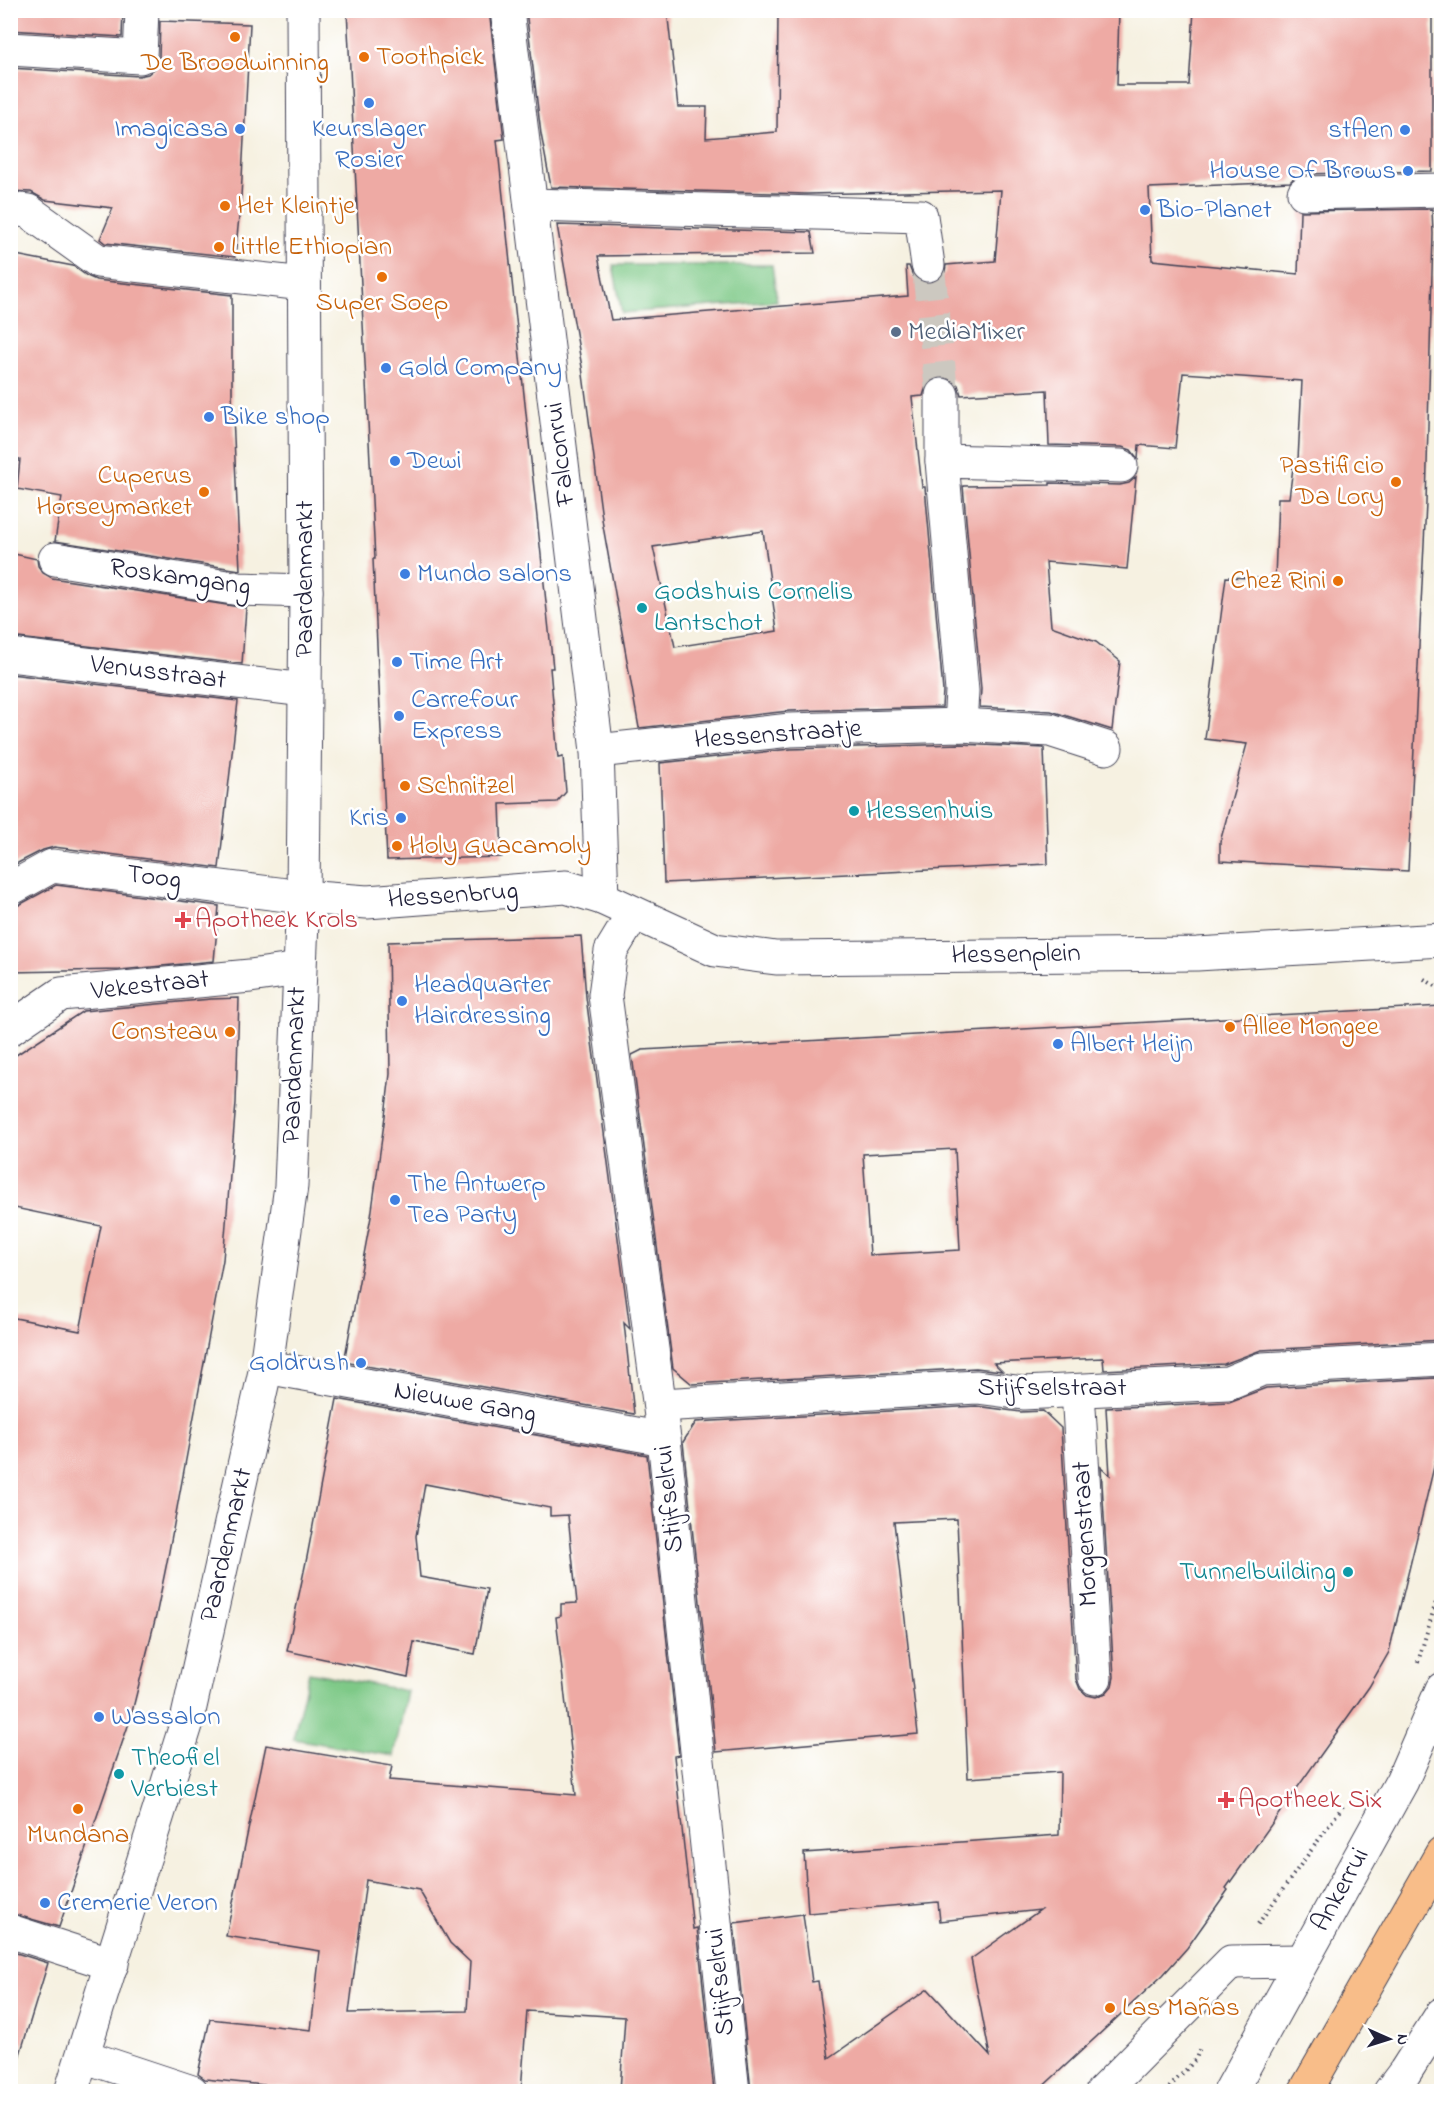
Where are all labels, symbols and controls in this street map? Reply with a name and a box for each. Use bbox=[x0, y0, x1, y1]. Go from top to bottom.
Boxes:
marker: De Broodwinning bbox=[228, 30, 242, 44]
place label: Toothpick bbox=[376, 38, 484, 77]
place label: De Broodwinning bbox=[140, 44, 329, 83]
marker: Toothpick bbox=[357, 50, 371, 64]
marker: Keurslager Rosier bbox=[362, 96, 376, 110]
place label: Imagicasa bbox=[114, 110, 228, 149]
place label: Keurslager Rosier bbox=[312, 110, 427, 180]
place label: stAen bbox=[1328, 111, 1393, 150]
marker: Imagicasa bbox=[233, 122, 247, 136]
marker: stAen bbox=[1398, 123, 1412, 137]
place label: House Of Brows bbox=[1209, 152, 1396, 191]
marker: House Of Brows bbox=[1401, 164, 1415, 178]
place label: Het Kleintje bbox=[237, 187, 356, 226]
place label: Bio-Planet bbox=[1156, 191, 1272, 230]
marker: Het Kleintje bbox=[218, 199, 232, 213]
marker: Bio-Planet bbox=[1138, 203, 1152, 217]
place label: Little Ethiopian bbox=[231, 228, 392, 267]
marker: Little Ethiopian bbox=[212, 240, 226, 254]
marker: Super Soep bbox=[375, 270, 389, 284]
place label: Super Soep bbox=[316, 284, 448, 323]
place label: MediaMixer bbox=[908, 313, 1026, 352]
marker: MediaMixer bbox=[889, 325, 903, 339]
place label: Gold Company bbox=[398, 349, 562, 388]
marker: Gold Company bbox=[379, 361, 393, 375]
place label: Bike shop bbox=[220, 398, 330, 437]
street label: Falconrui bbox=[535, 400, 587, 509]
marker: Bike shop bbox=[202, 410, 216, 424]
place label: Dewi bbox=[406, 442, 462, 481]
place label: Pastificio Da Lory bbox=[1279, 447, 1384, 517]
marker: Dewi bbox=[388, 454, 402, 468]
place label: Cuperus Horseymarket bbox=[36, 457, 192, 527]
marker: Pastificio Da Lory bbox=[1389, 475, 1403, 489]
marker: Cuperus Horseymarket bbox=[197, 485, 211, 499]
street label: Paardenmarkt bbox=[286, 501, 325, 657]
street label: Roskamgang bbox=[107, 549, 253, 607]
place label: Mundo salons bbox=[417, 555, 572, 594]
place label: Chez Rini bbox=[1230, 562, 1326, 601]
marker: Mundo salons bbox=[398, 567, 412, 581]
place label: Godshuis Cornelis Lantschot bbox=[654, 573, 853, 643]
marker: Chez Rini bbox=[1331, 574, 1345, 588]
marker: Godshuis Cornelis Lantschot bbox=[635, 601, 649, 615]
place label: Time Art bbox=[409, 643, 503, 682]
street label: Venusstraat bbox=[87, 645, 228, 701]
marker: Time Art bbox=[390, 655, 404, 669]
place label: Carrefour Express bbox=[411, 681, 519, 751]
marker: Carrefour Express bbox=[392, 709, 406, 723]
street label: Hessenstraatje bbox=[693, 710, 864, 760]
place label: Schnitzel bbox=[417, 767, 514, 806]
marker: Schnitzel bbox=[398, 779, 412, 793]
place label: Hessenhuis bbox=[866, 792, 993, 831]
place label: Kris bbox=[349, 799, 389, 838]
marker: Hessenhuis bbox=[847, 804, 861, 818]
marker: Kris bbox=[394, 811, 408, 825]
place label: Holy Guacamoly bbox=[409, 827, 591, 866]
marker: Holy Guacamoly bbox=[390, 839, 404, 853]
street label: Toog bbox=[125, 855, 183, 901]
street label: Hessenbrug bbox=[386, 872, 520, 920]
place label: Apotheek Krols bbox=[195, 901, 358, 940]
marker: Apotheek Krols bbox=[176, 913, 190, 927]
street label: Hessenplein bbox=[951, 934, 1081, 976]
street label: Vekestraat bbox=[88, 960, 211, 1012]
place label: Headquarter Hairdressing bbox=[414, 966, 551, 1036]
street label: Paardenmarkt bbox=[273, 986, 317, 1144]
marker: Headquarter Hairdressing bbox=[395, 994, 409, 1008]
place label: Allee Mongee bbox=[1242, 1008, 1380, 1047]
place label: Consteau bbox=[111, 1013, 218, 1052]
marker: Allee Mongee bbox=[1223, 1020, 1237, 1034]
marker: Consteau bbox=[223, 1025, 237, 1039]
place label: Albert Heijn bbox=[1070, 1025, 1193, 1064]
marker: Albert Heijn bbox=[1051, 1037, 1065, 1051]
place label: The Antwerp Tea Party bbox=[407, 1165, 546, 1235]
marker: The Antwerp Tea Party bbox=[388, 1193, 402, 1207]
place label: Goldrush bbox=[249, 1344, 349, 1383]
marker: Goldrush bbox=[354, 1356, 368, 1370]
street label: Stijfselstraat bbox=[978, 1369, 1127, 1408]
street label: Nieuwe Gang bbox=[391, 1371, 539, 1435]
street label: Stijfselrui bbox=[645, 1443, 695, 1555]
street label: Morgenstraat bbox=[1063, 1460, 1109, 1608]
street label: Paardenmarkt bbox=[190, 1464, 264, 1626]
place label: Tunnelbuilding bbox=[1179, 1553, 1336, 1592]
marker: Tunnelbuilding bbox=[1341, 1565, 1355, 1579]
place label: Wassalon bbox=[111, 1698, 220, 1737]
marker: Wassalon bbox=[92, 1710, 106, 1724]
place label: Theofiel Verbiest bbox=[130, 1739, 219, 1809]
marker: Theofiel Verbiest bbox=[112, 1767, 126, 1781]
place label: Apotheek Six bbox=[1238, 1781, 1382, 1820]
marker: Apotheek Six bbox=[1219, 1793, 1233, 1807]
marker: Mundana bbox=[71, 1802, 85, 1816]
place label: Mundana bbox=[27, 1816, 129, 1855]
street label: Ankerrui bbox=[1302, 1841, 1380, 1939]
place label: Cremerie Veron bbox=[57, 1884, 218, 1923]
marker: Cremerie Veron bbox=[38, 1896, 52, 1910]
street label: Stijfselrui bbox=[696, 1926, 746, 2038]
place label: Las Mañas bbox=[1122, 1989, 1240, 2028]
marker: Las Mañas bbox=[1103, 2001, 1117, 2015]
north arrow bbox=[1359, 2009, 1419, 2069]
text: N bbox=[1390, 2034, 1414, 2046]

